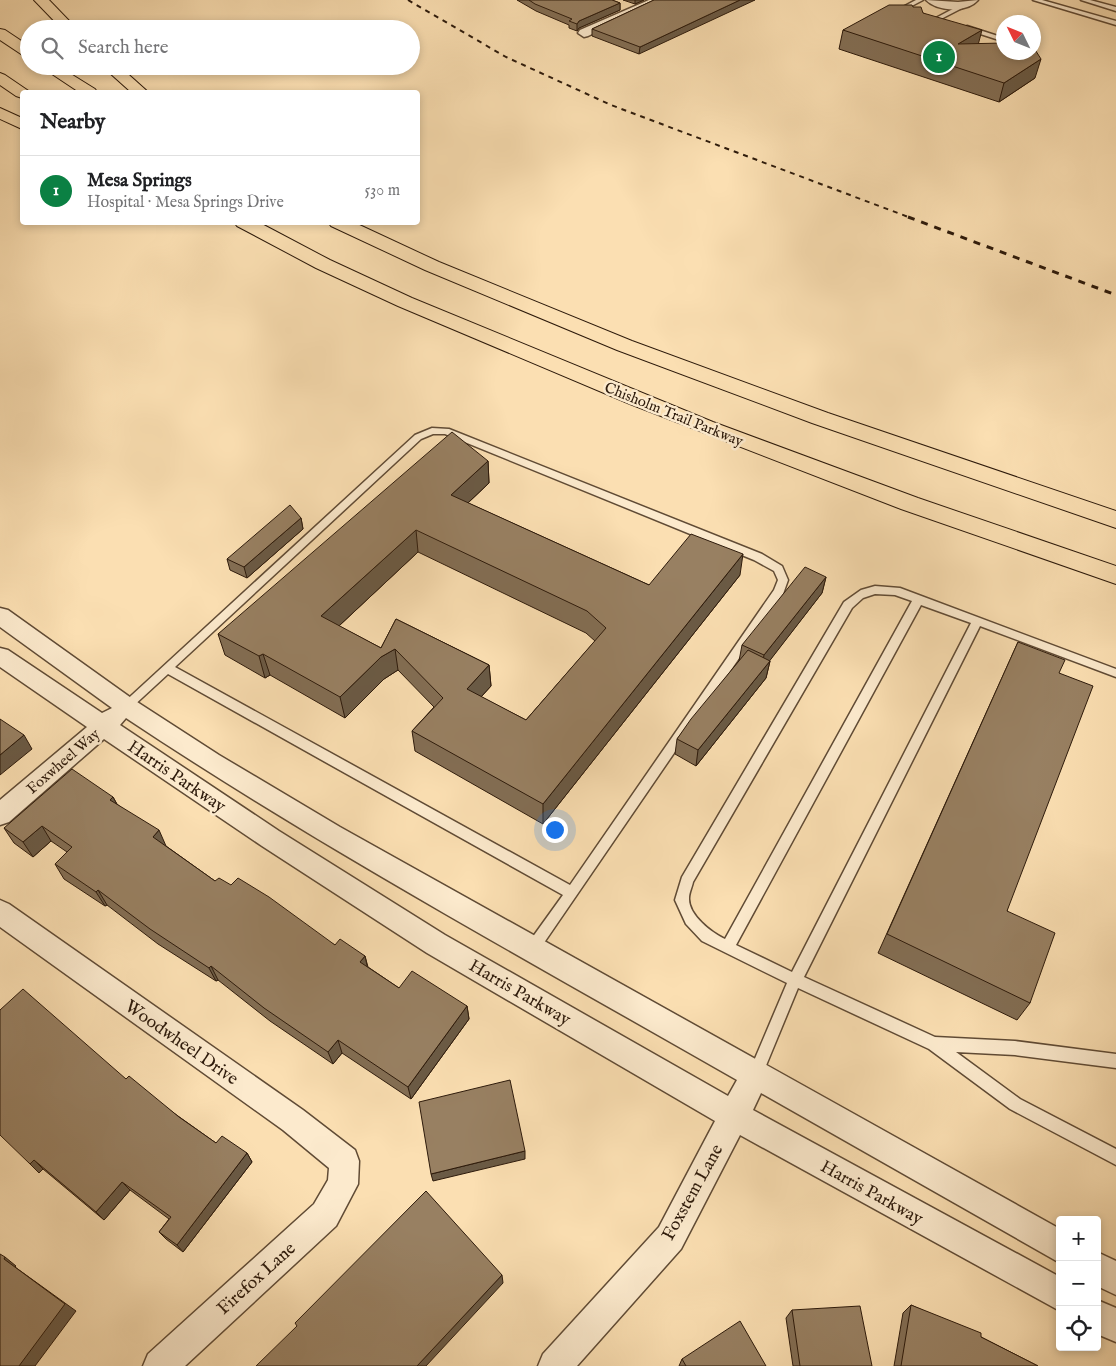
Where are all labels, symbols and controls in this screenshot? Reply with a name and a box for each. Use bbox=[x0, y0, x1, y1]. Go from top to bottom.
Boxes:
north arrow bbox=[996, 15, 1041, 60]
search box bbox=[20, 20, 420, 75]
icon: search bbox=[38, 34, 66, 62]
text: Search here bbox=[78, 36, 169, 60]
pin: 1 bbox=[923, 38, 955, 76]
text: Nearby bbox=[40, 109, 105, 136]
text: Mesa Springs bbox=[87, 169, 192, 193]
text: 1 bbox=[53, 181, 59, 201]
text: 530 m bbox=[365, 181, 400, 201]
text: Hospital · Mesa Springs Drive bbox=[87, 193, 284, 213]
street label: Chisholm Trail Parkway bbox=[602, 378, 747, 451]
street label: Foxwheel Way bbox=[23, 724, 104, 798]
street label: Harris Parkway bbox=[123, 736, 230, 819]
your location bbox=[542, 817, 568, 843]
street label: Harris Parkway bbox=[464, 955, 574, 1032]
street label: Woodwheel Drive bbox=[120, 995, 242, 1091]
street label: Foxstem Lane bbox=[657, 1141, 729, 1245]
street label: Harris Parkway bbox=[816, 1156, 927, 1231]
map controls bbox=[1056, 1216, 1101, 1351]
button: + bbox=[1056, 1216, 1101, 1261]
street label: Firefox Lane bbox=[213, 1238, 301, 1321]
button: − bbox=[1056, 1261, 1101, 1306]
button: locate bbox=[1056, 1306, 1101, 1351]

